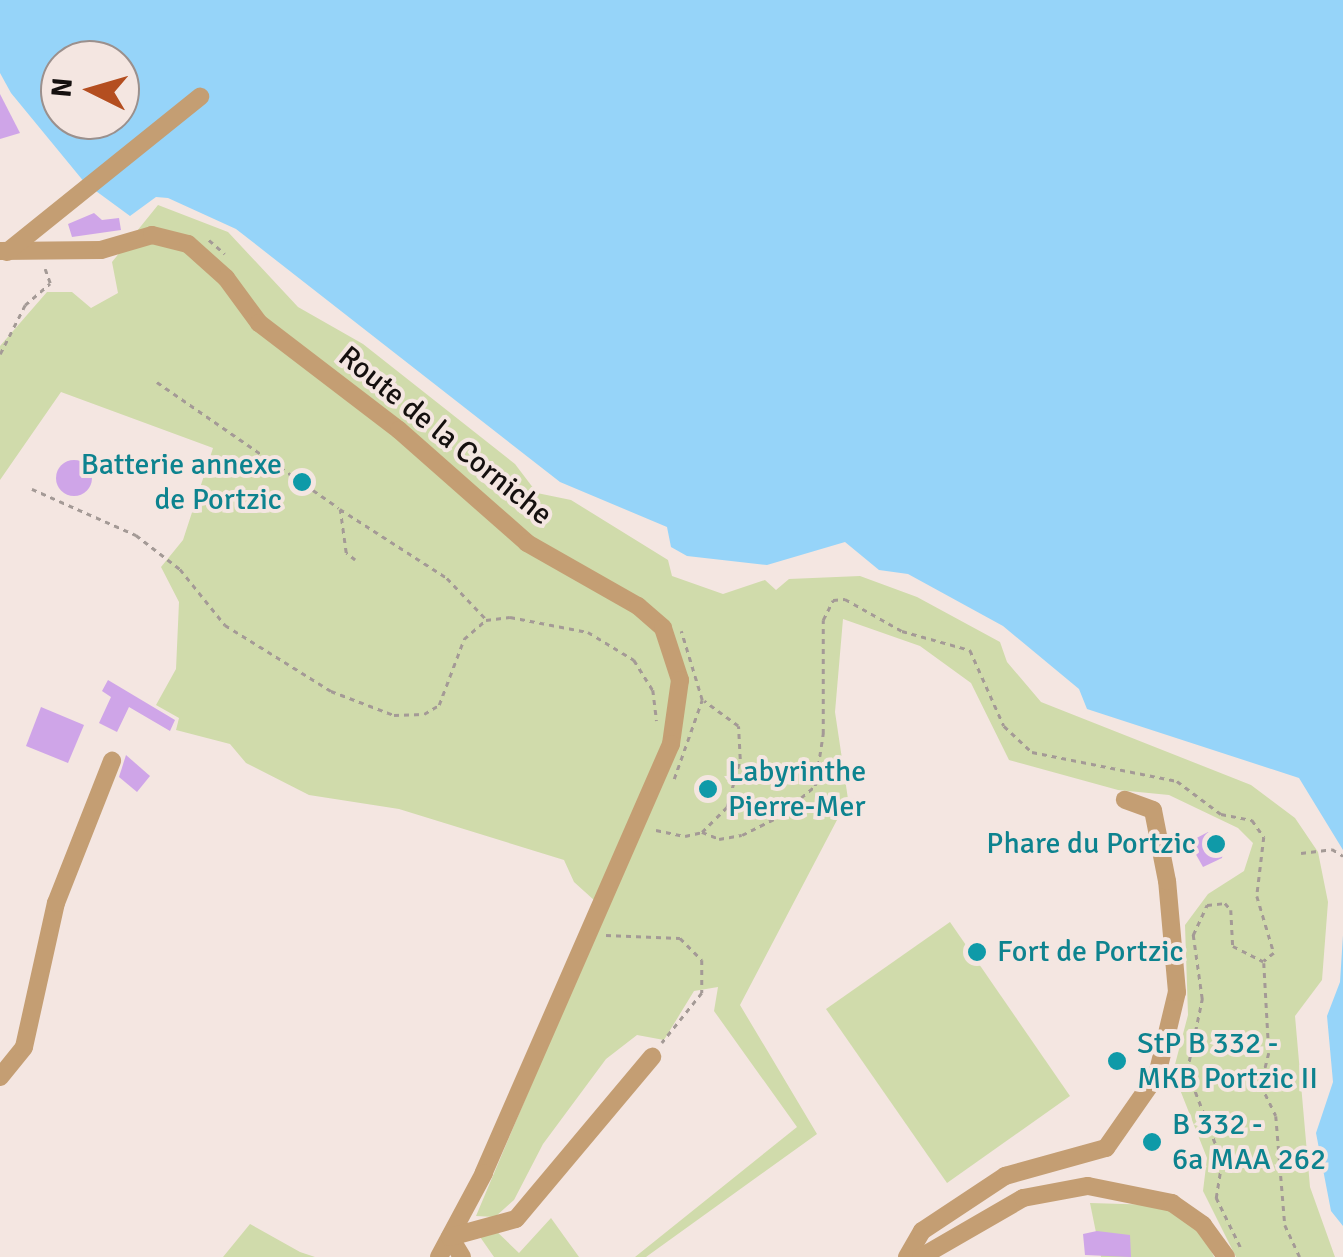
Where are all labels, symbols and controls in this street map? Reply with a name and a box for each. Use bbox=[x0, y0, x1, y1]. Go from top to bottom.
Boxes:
north arrow bbox=[40, 40, 140, 140]
text: N bbox=[44, 76, 80, 99]
street label: Route de la Corniche bbox=[331, 339, 559, 533]
place label: Batterie annexe de Portzic bbox=[81, 447, 282, 518]
marker: Batterie annexe de Portzic bbox=[291, 471, 313, 493]
place label: Labyrinthe Pierre-Mer bbox=[728, 754, 866, 824]
marker: Labyrinthe Pierre-Mer bbox=[697, 778, 719, 800]
place label: Phare du Portzic bbox=[986, 826, 1196, 862]
marker: Phare du Portzic bbox=[1205, 833, 1227, 855]
place label: Fort de Portzic bbox=[997, 934, 1184, 970]
marker: Fort de Portzic bbox=[966, 941, 988, 963]
place label: StP B 332 - MKB Portzic II bbox=[1137, 1026, 1318, 1096]
marker: StP B 332 - MKB Portzic II bbox=[1106, 1050, 1128, 1072]
place label: B 332 - 6a MAA 262 bbox=[1172, 1107, 1326, 1178]
marker: B 332 - 6a MAA 262 bbox=[1141, 1131, 1163, 1153]

